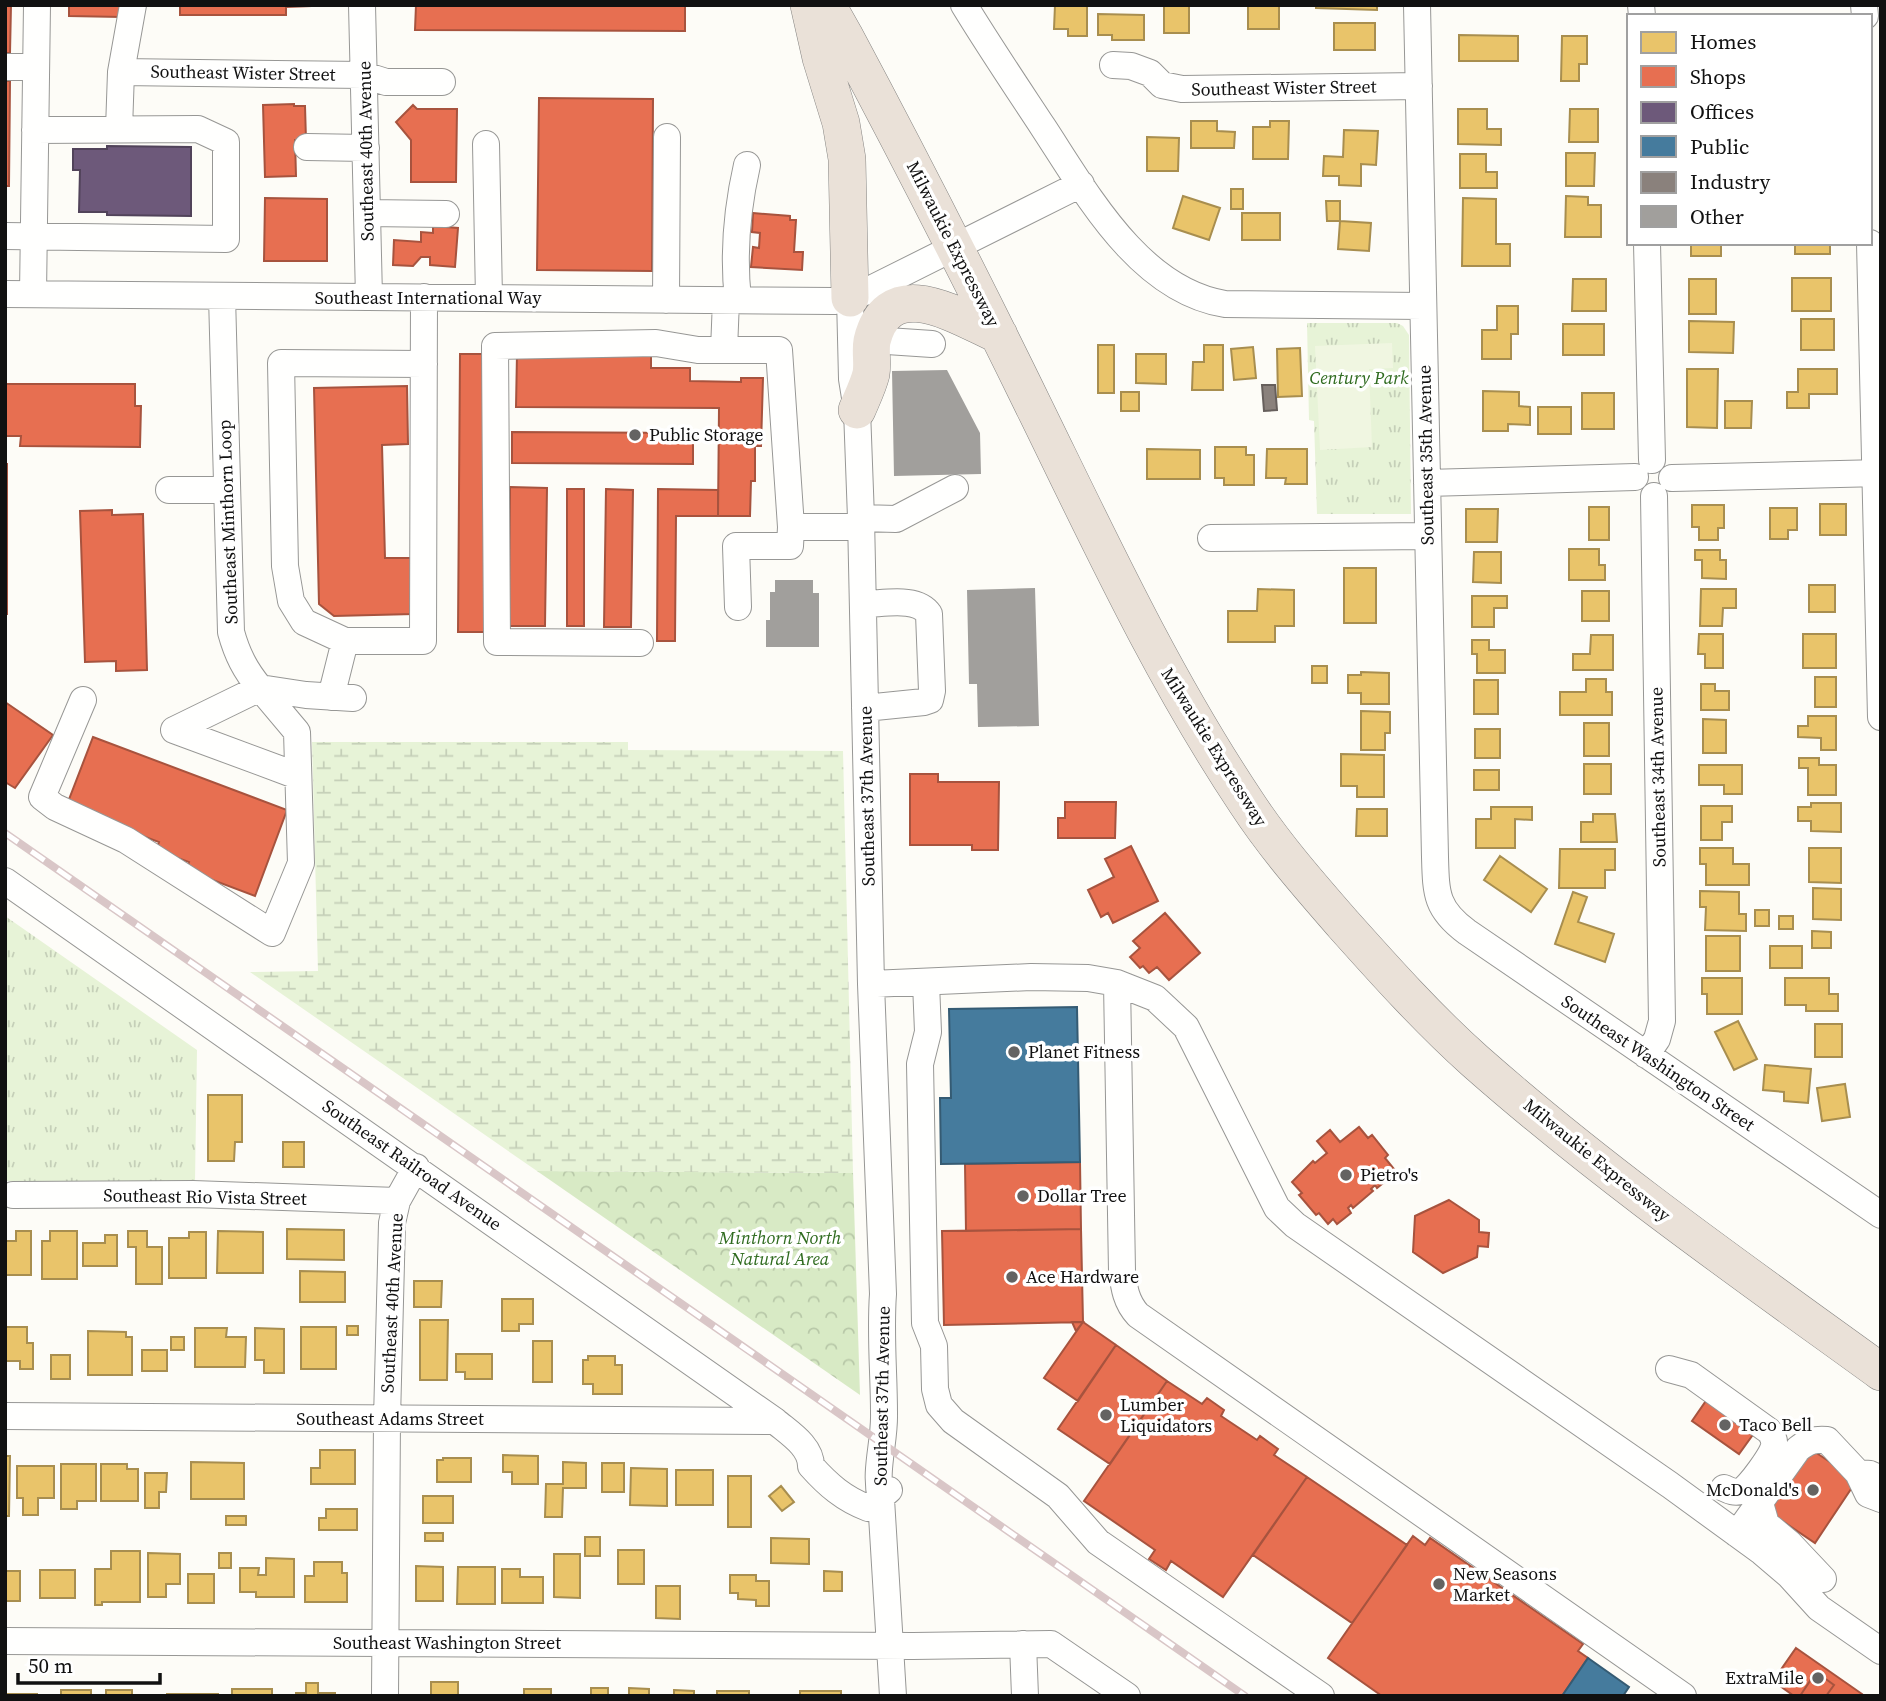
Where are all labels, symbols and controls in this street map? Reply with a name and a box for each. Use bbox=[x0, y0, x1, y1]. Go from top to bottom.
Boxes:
legend bbox=[1627, 14, 1872, 245]
text: Homes bbox=[1690, 27, 1756, 56]
street label: Southeast Wister Street bbox=[150, 58, 336, 87]
street label: Southeast 40th Avenue bbox=[351, 61, 380, 241]
text: Shops bbox=[1690, 62, 1746, 91]
street label: Southeast Wister Street bbox=[1191, 73, 1377, 102]
text: Offices bbox=[1690, 97, 1754, 126]
text: Public bbox=[1690, 132, 1749, 161]
street label: Milwaukie Expressway bbox=[901, 157, 1006, 332]
text: Industry bbox=[1690, 167, 1770, 196]
text: Other bbox=[1690, 202, 1744, 231]
street label: Southeast International Way bbox=[315, 285, 542, 310]
park label: Century Park bbox=[1310, 365, 1409, 390]
street label: Southeast 35th Avenue bbox=[1411, 365, 1440, 545]
street label: Southeast Minthorn Loop bbox=[211, 419, 244, 625]
place label: Public Storage bbox=[649, 422, 764, 447]
marker: Public Storage bbox=[627, 427, 643, 443]
street label: Milwaukie Expressway bbox=[1155, 663, 1274, 832]
street label: Southeast 34th Avenue bbox=[1643, 687, 1672, 867]
street label: Southeast 37th Avenue bbox=[852, 706, 881, 886]
street label: Southeast Washington Street bbox=[1557, 988, 1760, 1137]
place label: Planet Fitness bbox=[1028, 1039, 1140, 1064]
marker: Planet Fitness bbox=[1006, 1044, 1022, 1060]
street label: Milwaukie Expressway bbox=[1518, 1092, 1677, 1227]
street label: Southeast Railroad Avenue bbox=[318, 1093, 507, 1236]
place label: Pietro's bbox=[1360, 1162, 1418, 1187]
marker: Pietro's bbox=[1338, 1167, 1354, 1183]
street label: Southeast Rio Vista Street bbox=[103, 1182, 307, 1211]
place label: Dollar Tree bbox=[1037, 1183, 1127, 1208]
marker: Dollar Tree bbox=[1015, 1188, 1031, 1204]
street label: Southeast 40th Avenue bbox=[374, 1212, 409, 1394]
park label: Minthorn North Natural Area bbox=[718, 1225, 841, 1271]
place label: Ace Hardware bbox=[1026, 1264, 1139, 1289]
marker: Ace Hardware bbox=[1004, 1269, 1020, 1285]
street label: Southeast 37th Avenue bbox=[867, 1306, 896, 1486]
place label: Lumber Liquidators bbox=[1120, 1392, 1212, 1438]
street label: Southeast Adams Street bbox=[296, 1406, 484, 1431]
marker: Lumber Liquidators bbox=[1098, 1407, 1114, 1423]
place label: Taco Bell bbox=[1739, 1412, 1812, 1437]
marker: Taco Bell bbox=[1717, 1417, 1733, 1433]
place label: McDonald's bbox=[1706, 1477, 1799, 1502]
marker: McDonald's bbox=[1805, 1482, 1821, 1498]
place label: New Seasons Market bbox=[1453, 1561, 1557, 1607]
marker: New Seasons Market bbox=[1431, 1576, 1447, 1592]
street label: Southeast Washington Street bbox=[333, 1630, 561, 1655]
scale bar bbox=[18, 1642, 159, 1686]
text: 50 m bbox=[28, 1651, 73, 1680]
place label: ExtraMile bbox=[1725, 1665, 1804, 1690]
marker: ExtraMile bbox=[1810, 1670, 1826, 1686]

